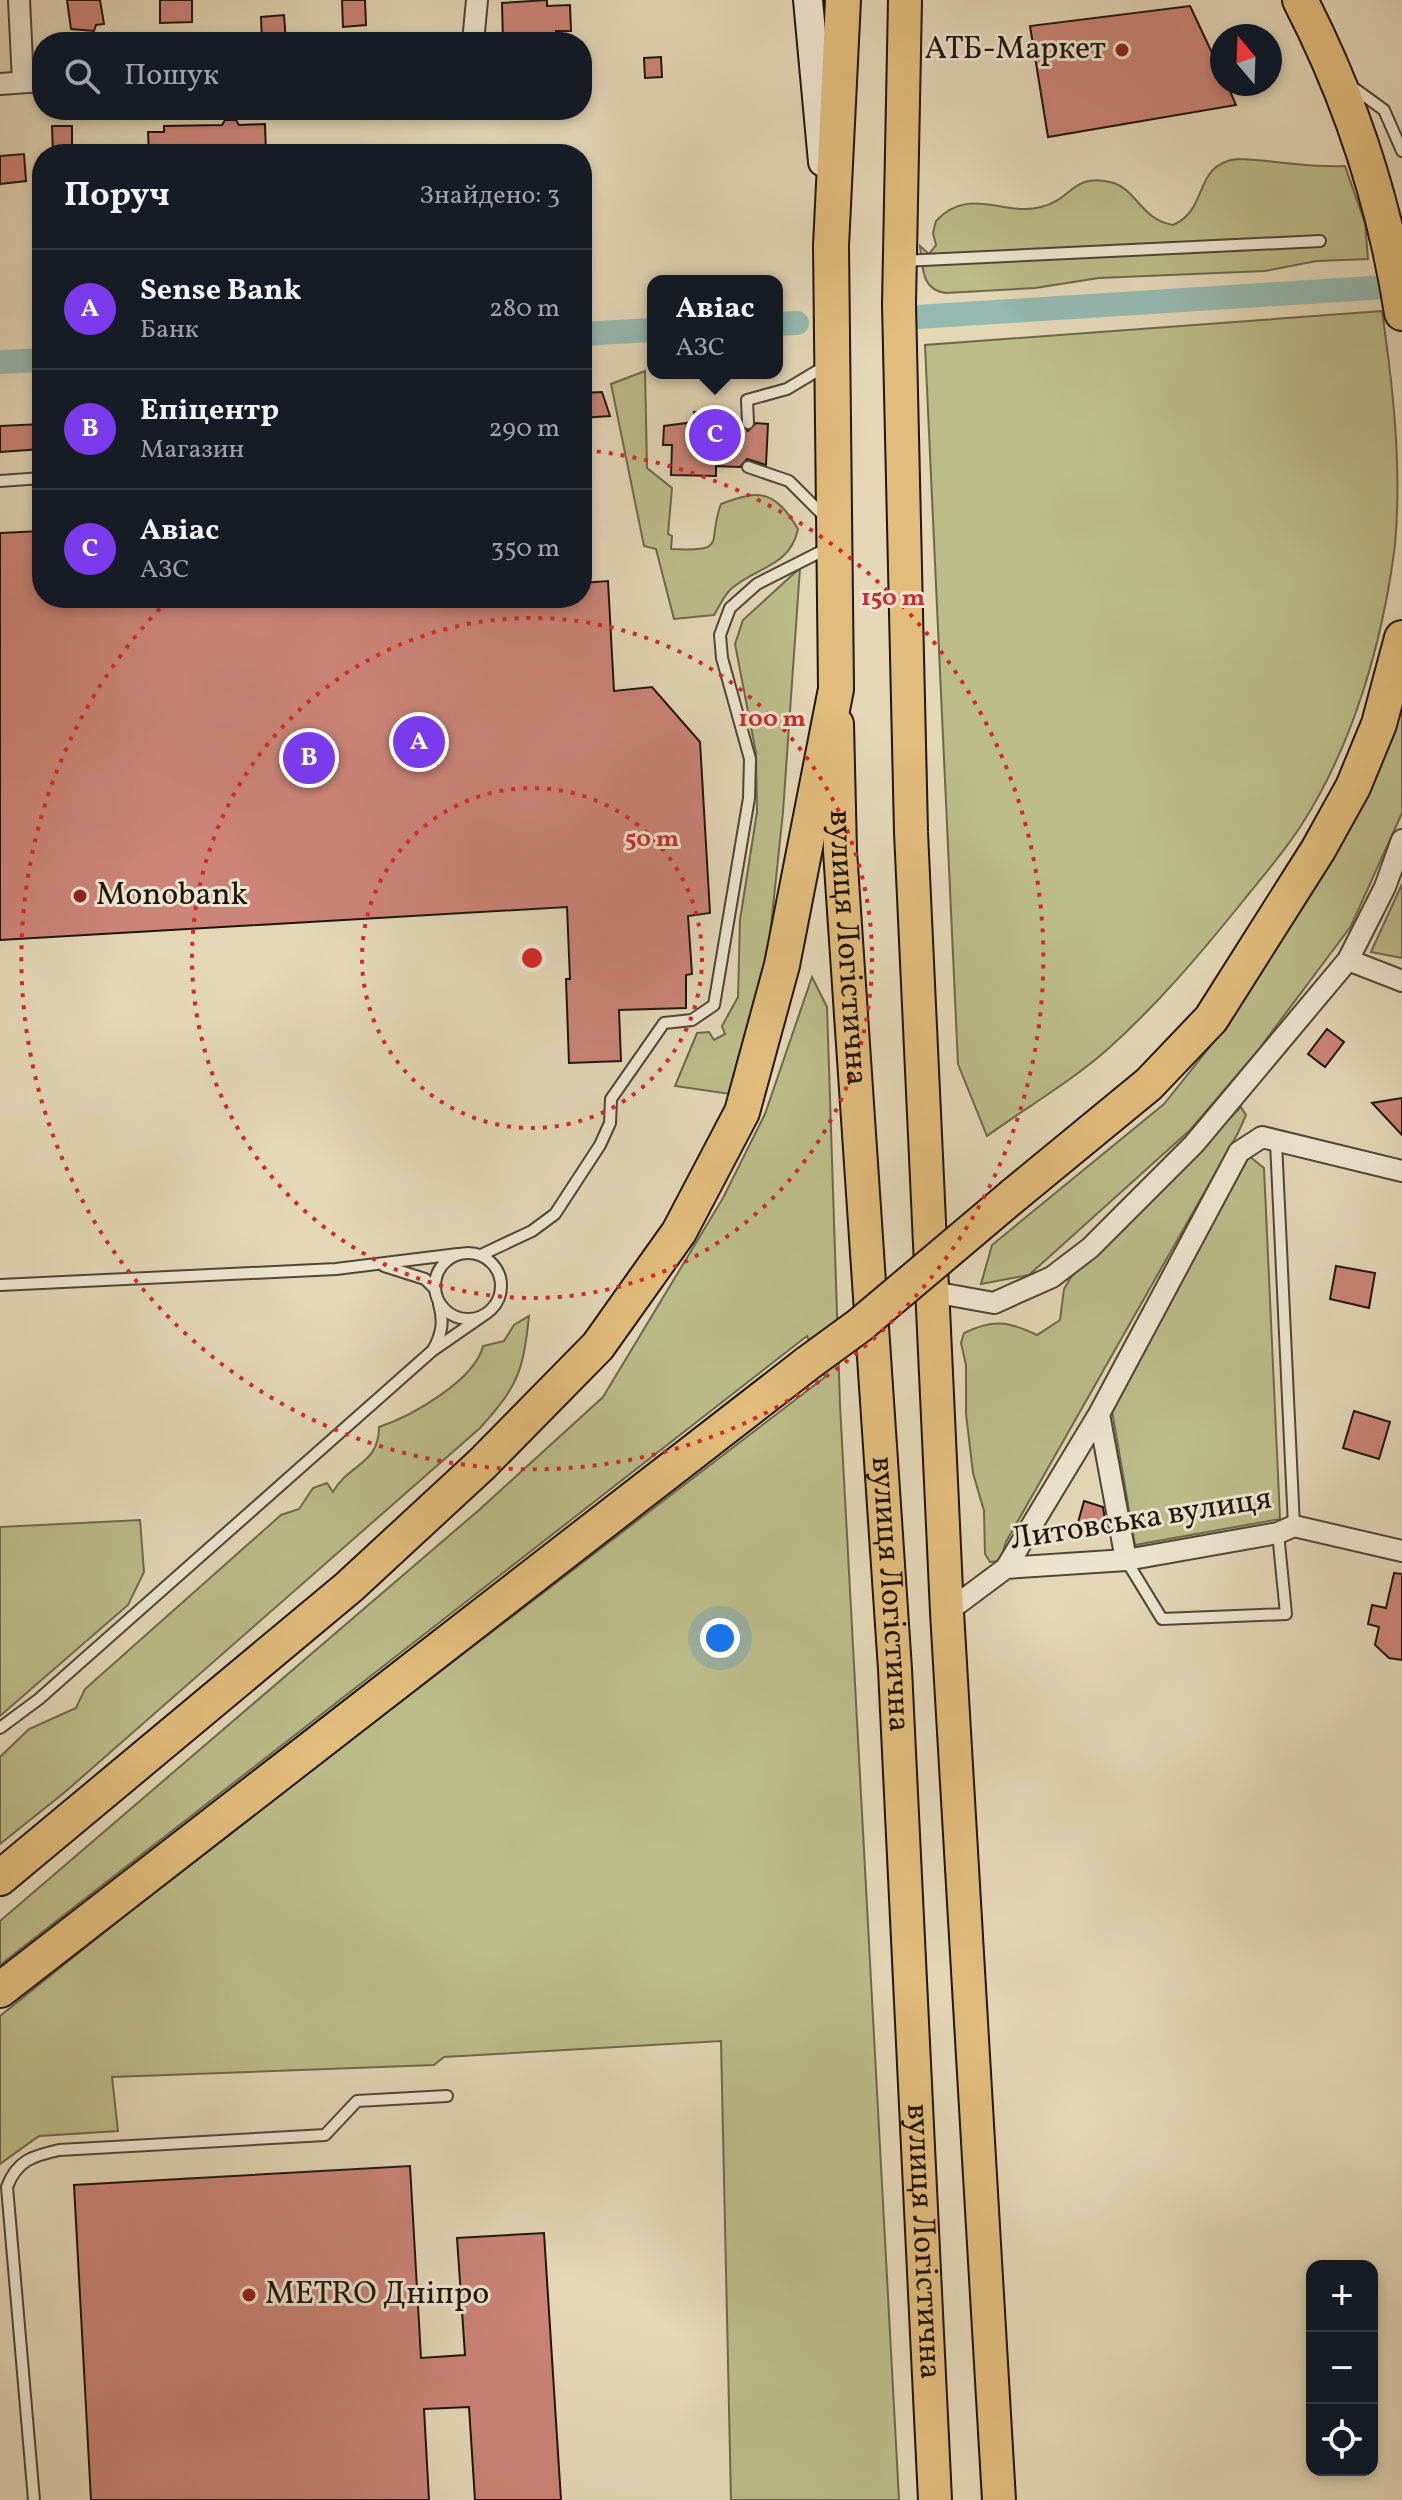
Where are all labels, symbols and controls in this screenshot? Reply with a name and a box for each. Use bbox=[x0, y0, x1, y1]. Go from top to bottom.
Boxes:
north arrow bbox=[1210, 24, 1282, 96]
place label: АТБ-Маркет bbox=[925, 28, 1106, 72]
search box bbox=[32, 32, 592, 120]
marker: АТБ-Маркет bbox=[1113, 41, 1131, 59]
icon: search bbox=[60, 54, 104, 98]
text: Пошук bbox=[124, 55, 219, 97]
text: Поруч bbox=[64, 173, 170, 220]
text: Знайдено: 3 bbox=[419, 178, 560, 214]
text: Sense Bank bbox=[140, 270, 301, 312]
popup bbox=[647, 275, 783, 379]
text: Авіас bbox=[675, 288, 755, 330]
text: A bbox=[81, 291, 99, 327]
text: 280 m bbox=[489, 291, 560, 327]
text: Банк bbox=[140, 312, 199, 348]
text: АЗС bbox=[675, 330, 725, 366]
text: Епіцентр bbox=[140, 390, 279, 432]
pin: C bbox=[689, 405, 741, 465]
text: B bbox=[81, 411, 99, 447]
text: 290 m bbox=[488, 411, 560, 447]
text: Магазин bbox=[140, 432, 244, 468]
text: Авіас bbox=[140, 510, 219, 552]
text: C bbox=[82, 531, 98, 567]
text: 350 m bbox=[491, 531, 560, 567]
text: АЗС bbox=[140, 552, 190, 588]
text: 150 m bbox=[861, 582, 925, 616]
text: 100 m bbox=[738, 703, 806, 737]
pin: A bbox=[393, 712, 445, 772]
pin: B bbox=[283, 728, 335, 788]
street label: вулиця Логістична bbox=[817, 809, 878, 1087]
text: 50 m bbox=[625, 823, 679, 857]
place label: Monobank bbox=[96, 874, 248, 918]
marker: Monobank bbox=[71, 887, 89, 905]
centre of rings bbox=[518, 944, 546, 972]
street label: вулиця Логістична bbox=[859, 1455, 920, 1733]
street label: Литовська вулиця bbox=[1007, 1478, 1275, 1562]
your location bbox=[700, 1618, 740, 1658]
street label: вулиця Логістична bbox=[894, 2102, 951, 2380]
map controls bbox=[1306, 2260, 1378, 2476]
button: + bbox=[1306, 2260, 1378, 2332]
place label: METRO Дніпро bbox=[265, 2273, 489, 2317]
marker: METRO Дніпро bbox=[240, 2286, 258, 2304]
button: − bbox=[1306, 2332, 1378, 2404]
button: locate bbox=[1306, 2404, 1378, 2476]

